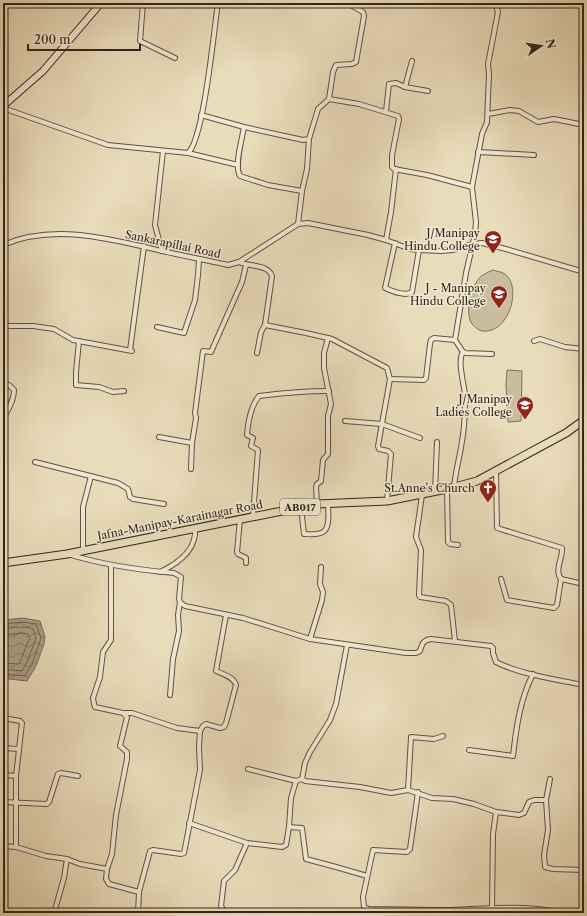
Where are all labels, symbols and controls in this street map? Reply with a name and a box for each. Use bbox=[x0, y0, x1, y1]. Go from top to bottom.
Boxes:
scale bar bbox=[28, 26, 140, 52]
north arrow bbox=[521, 26, 561, 66]
text: 200 m bbox=[34, 32, 71, 47]
text: N bbox=[543, 38, 559, 50]
place label: J/Manipay Hindu College bbox=[404, 226, 481, 253]
street label: Sankarapillai Road bbox=[124, 227, 222, 261]
school or university icon: J/Manipay Hindu College bbox=[483, 229, 503, 254]
place label: J - Manipay Hindu College bbox=[410, 281, 487, 308]
school or university icon: J - Manipay Hindu College bbox=[489, 284, 509, 309]
place label: J/Manipay Ladies College bbox=[435, 392, 513, 419]
school or university icon: J/Manipay Ladies College bbox=[515, 395, 535, 420]
church icon: St.Anne's Church bbox=[478, 478, 498, 503]
place label: St.Anne's Church bbox=[384, 481, 475, 495]
street label: Jafna-Manipay-Karainagar Road bbox=[94, 497, 264, 543]
road number: AB017 bbox=[280, 499, 320, 515]

